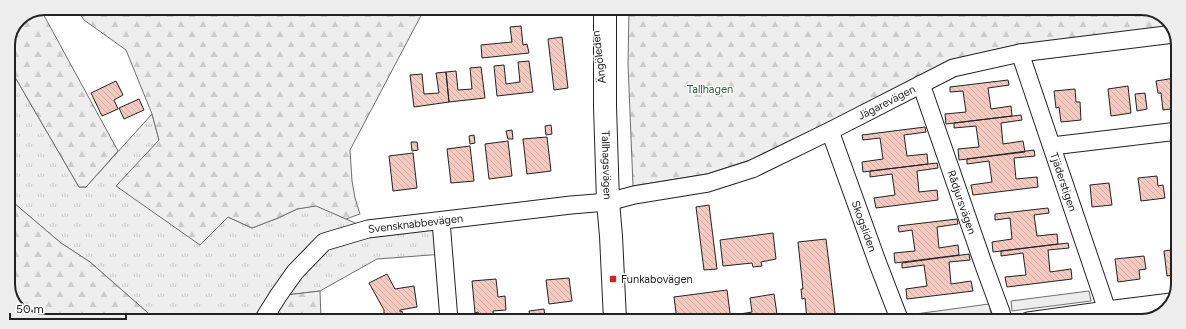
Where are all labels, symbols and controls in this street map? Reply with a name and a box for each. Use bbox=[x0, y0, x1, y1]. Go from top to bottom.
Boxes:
street label: Ängöleden bbox=[589, 30, 609, 84]
street label: Jägarevägen bbox=[855, 82, 917, 122]
park label: Tallhagen bbox=[687, 83, 733, 96]
street label: Tallhagsvägen bbox=[599, 130, 614, 200]
street label: Tjäderstigen bbox=[1048, 151, 1080, 213]
street label: Rådjursvägen bbox=[945, 168, 979, 236]
street label: Skogsliden bbox=[849, 199, 879, 253]
street label: Svensknabbevägen bbox=[367, 211, 464, 235]
place label: Funkabovägen bbox=[621, 273, 693, 286]
marker: Funkabovägen bbox=[608, 274, 618, 284]
scale bar bbox=[10, 295, 126, 321]
text: 50 m bbox=[16, 302, 44, 316]

